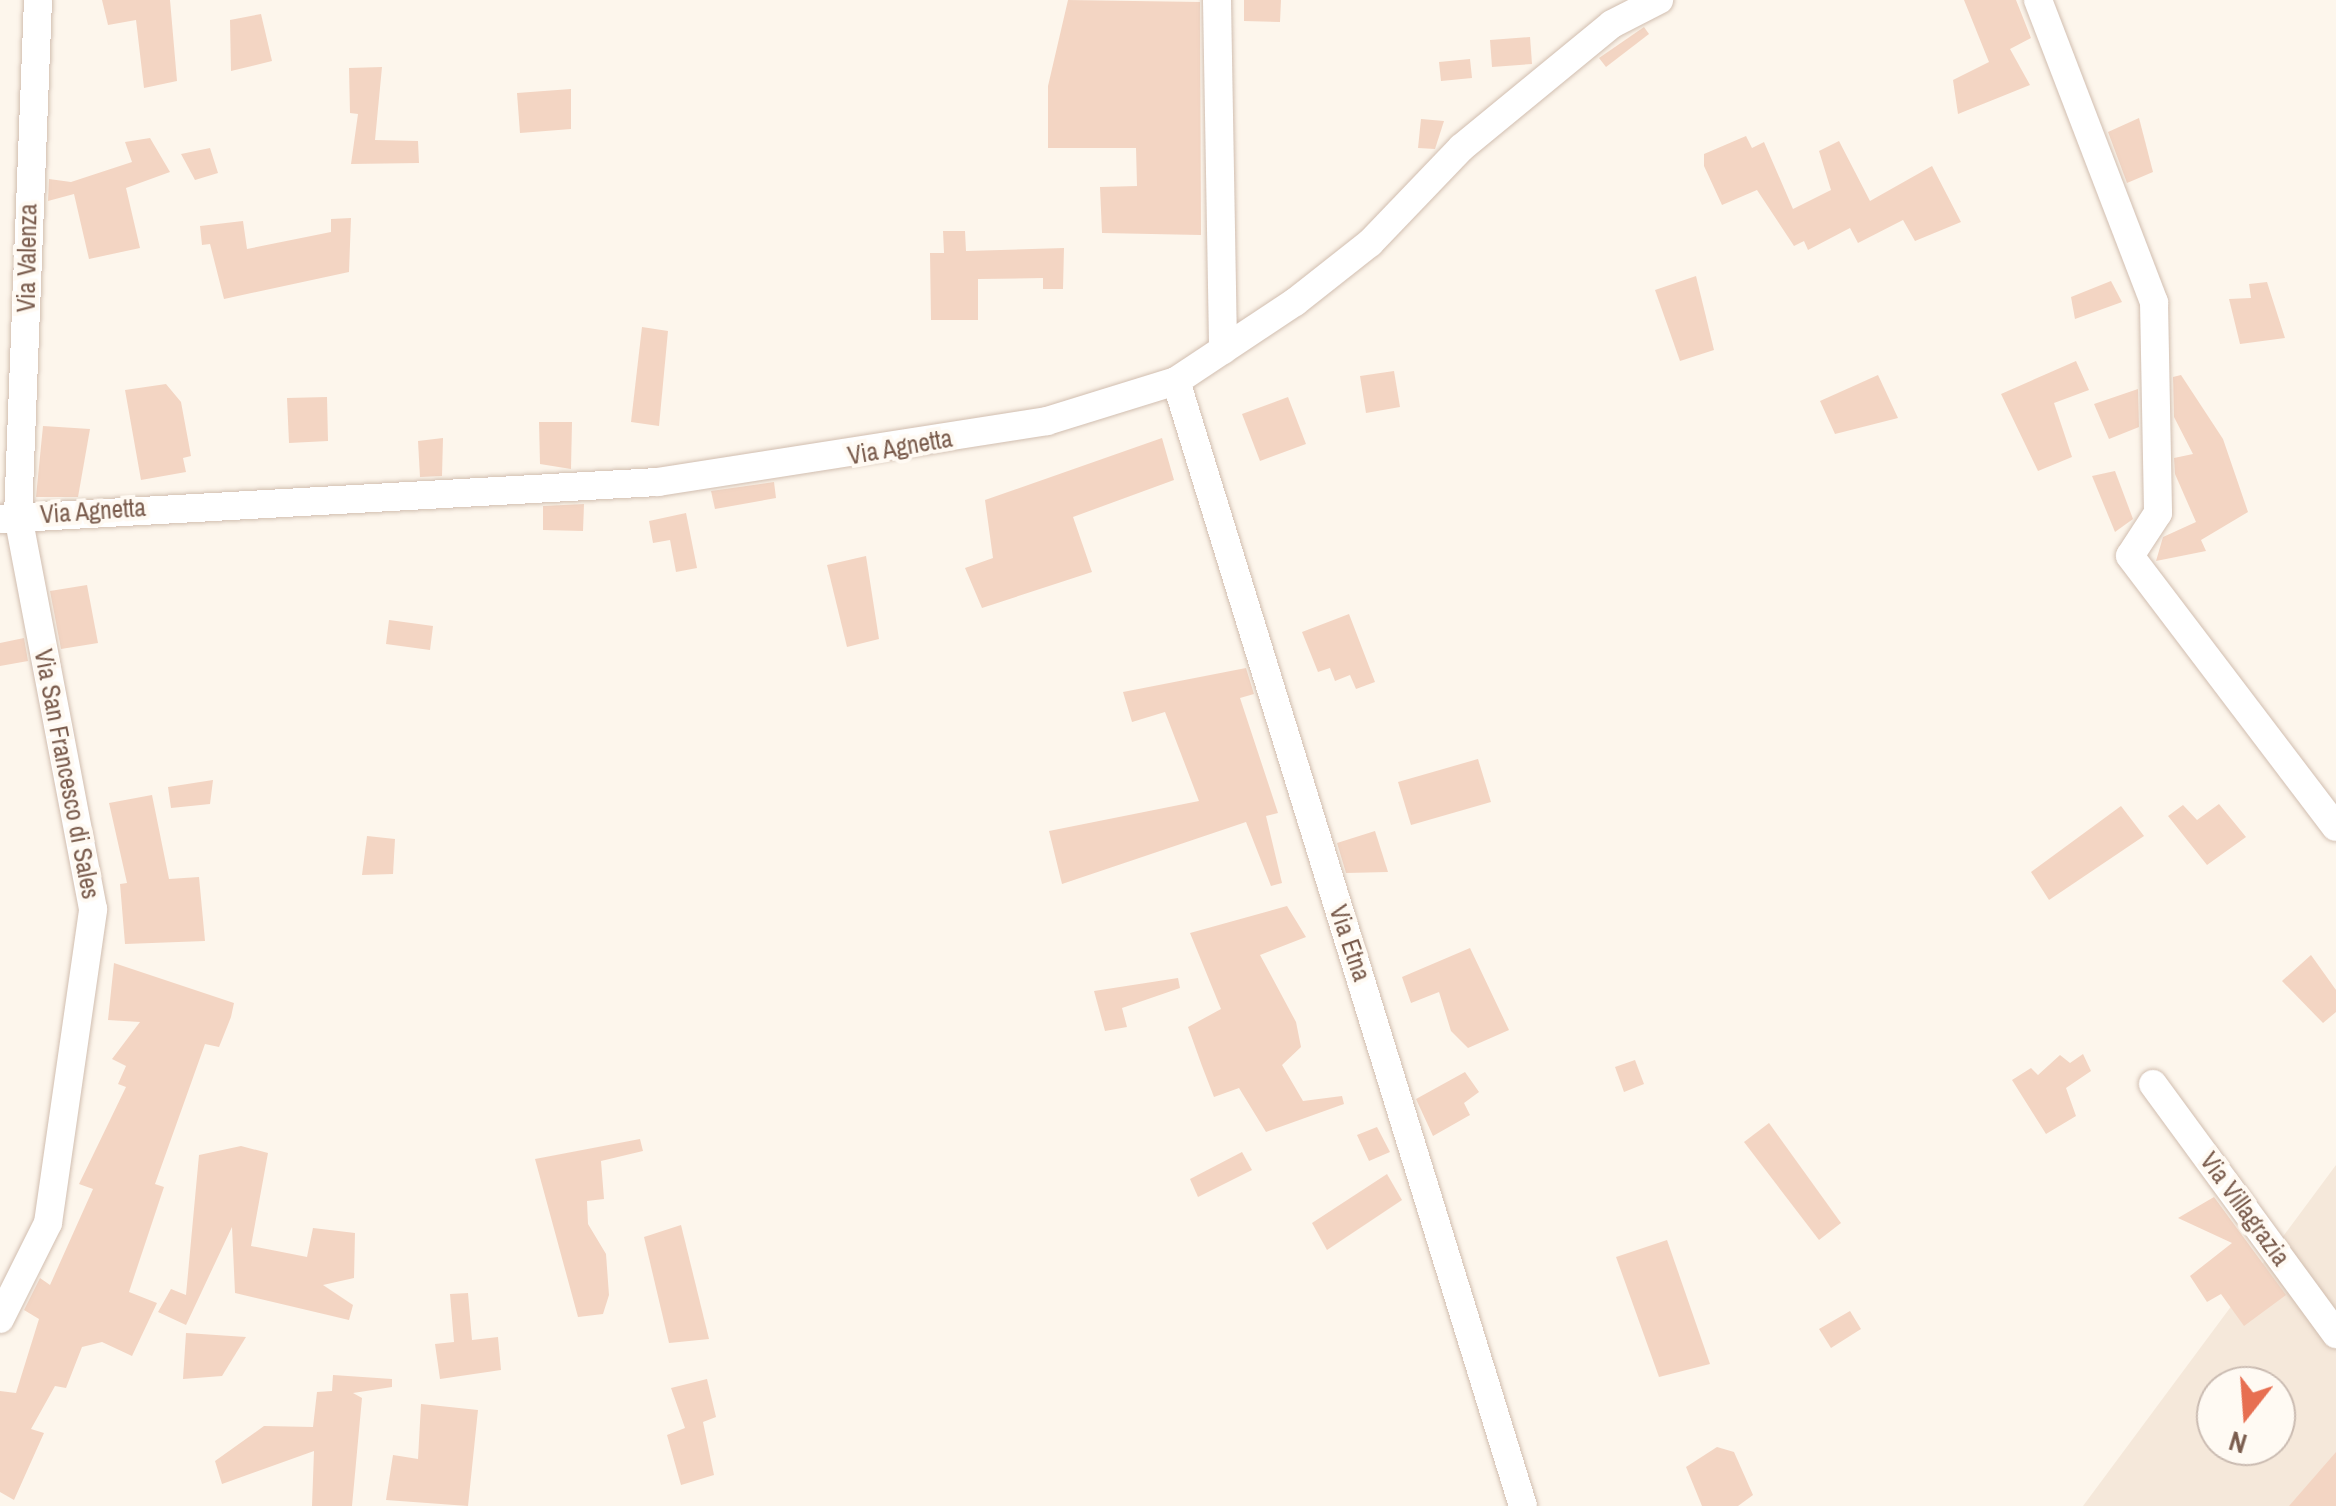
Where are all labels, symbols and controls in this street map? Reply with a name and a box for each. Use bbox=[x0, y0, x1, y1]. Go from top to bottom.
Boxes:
street label: Via Valenza bbox=[11, 203, 43, 313]
street label: Via Agnetta bbox=[845, 423, 955, 471]
street label: Via Agnetta bbox=[39, 492, 147, 530]
street label: Via San Francesco di Sales bbox=[28, 647, 106, 901]
street label: Via Etna bbox=[1323, 901, 1377, 985]
street label: Via Villagrazia bbox=[2194, 1147, 2296, 1271]
north arrow bbox=[2196, 1366, 2296, 1466]
text: N bbox=[2224, 1422, 2251, 1463]

